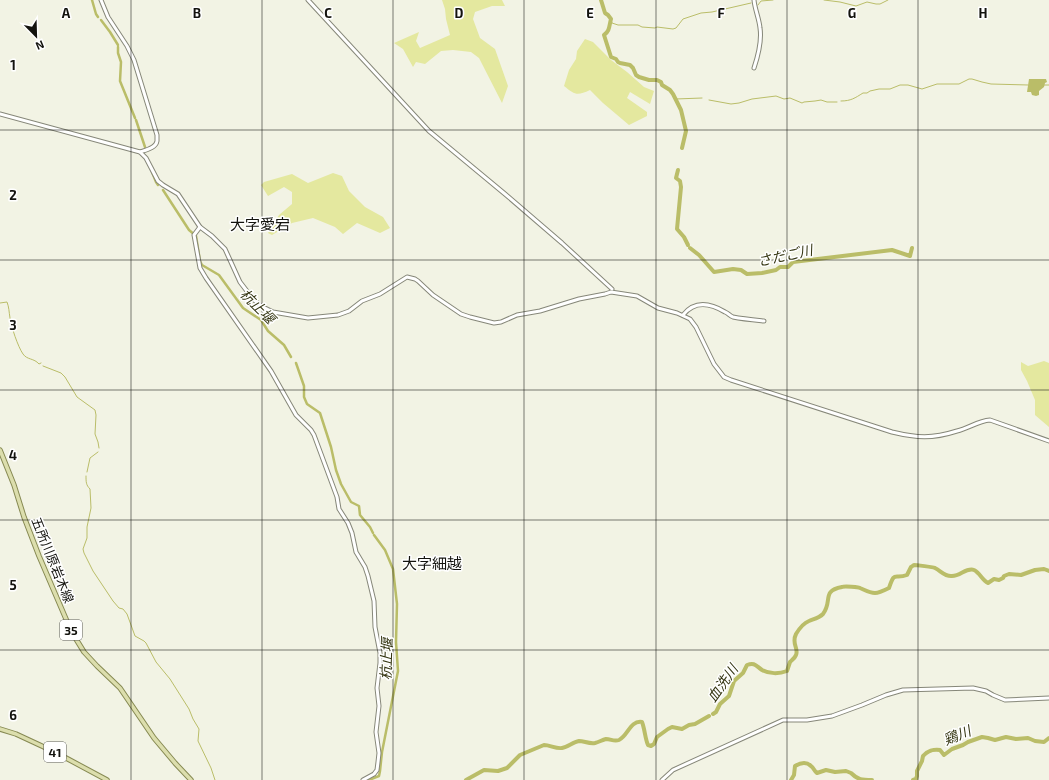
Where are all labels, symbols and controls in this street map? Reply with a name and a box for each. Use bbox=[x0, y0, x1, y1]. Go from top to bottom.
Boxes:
text: A bbox=[62, 5, 71, 21]
text: B bbox=[193, 5, 201, 21]
text: C bbox=[324, 5, 332, 21]
text: D bbox=[455, 5, 464, 21]
text: E bbox=[586, 5, 594, 21]
text: F bbox=[717, 5, 725, 21]
text: G bbox=[848, 5, 856, 21]
text: H bbox=[979, 5, 988, 21]
north arrow bbox=[16, 16, 56, 56]
text: N bbox=[34, 38, 46, 53]
text: 1 bbox=[10, 57, 16, 73]
text: 2 bbox=[9, 187, 17, 203]
district label: 大字愛宕 bbox=[230, 215, 290, 233]
water label: さだご川 bbox=[756, 240, 816, 269]
water label: 杭止堰 bbox=[237, 285, 281, 329]
text: 3 bbox=[9, 317, 17, 333]
text: 4 bbox=[9, 447, 17, 463]
street label: 五所川原岩木線 bbox=[29, 515, 77, 605]
district label: 大字細越 bbox=[402, 554, 462, 572]
text: 5 bbox=[9, 577, 17, 593]
road number: 35 bbox=[60, 620, 82, 640]
water label: 杭止堰 bbox=[377, 635, 395, 680]
water label: 血洗川 bbox=[703, 659, 742, 705]
text: 6 bbox=[9, 707, 17, 723]
water label: 鶏川 bbox=[941, 721, 975, 748]
road number: 41 bbox=[44, 742, 66, 762]

